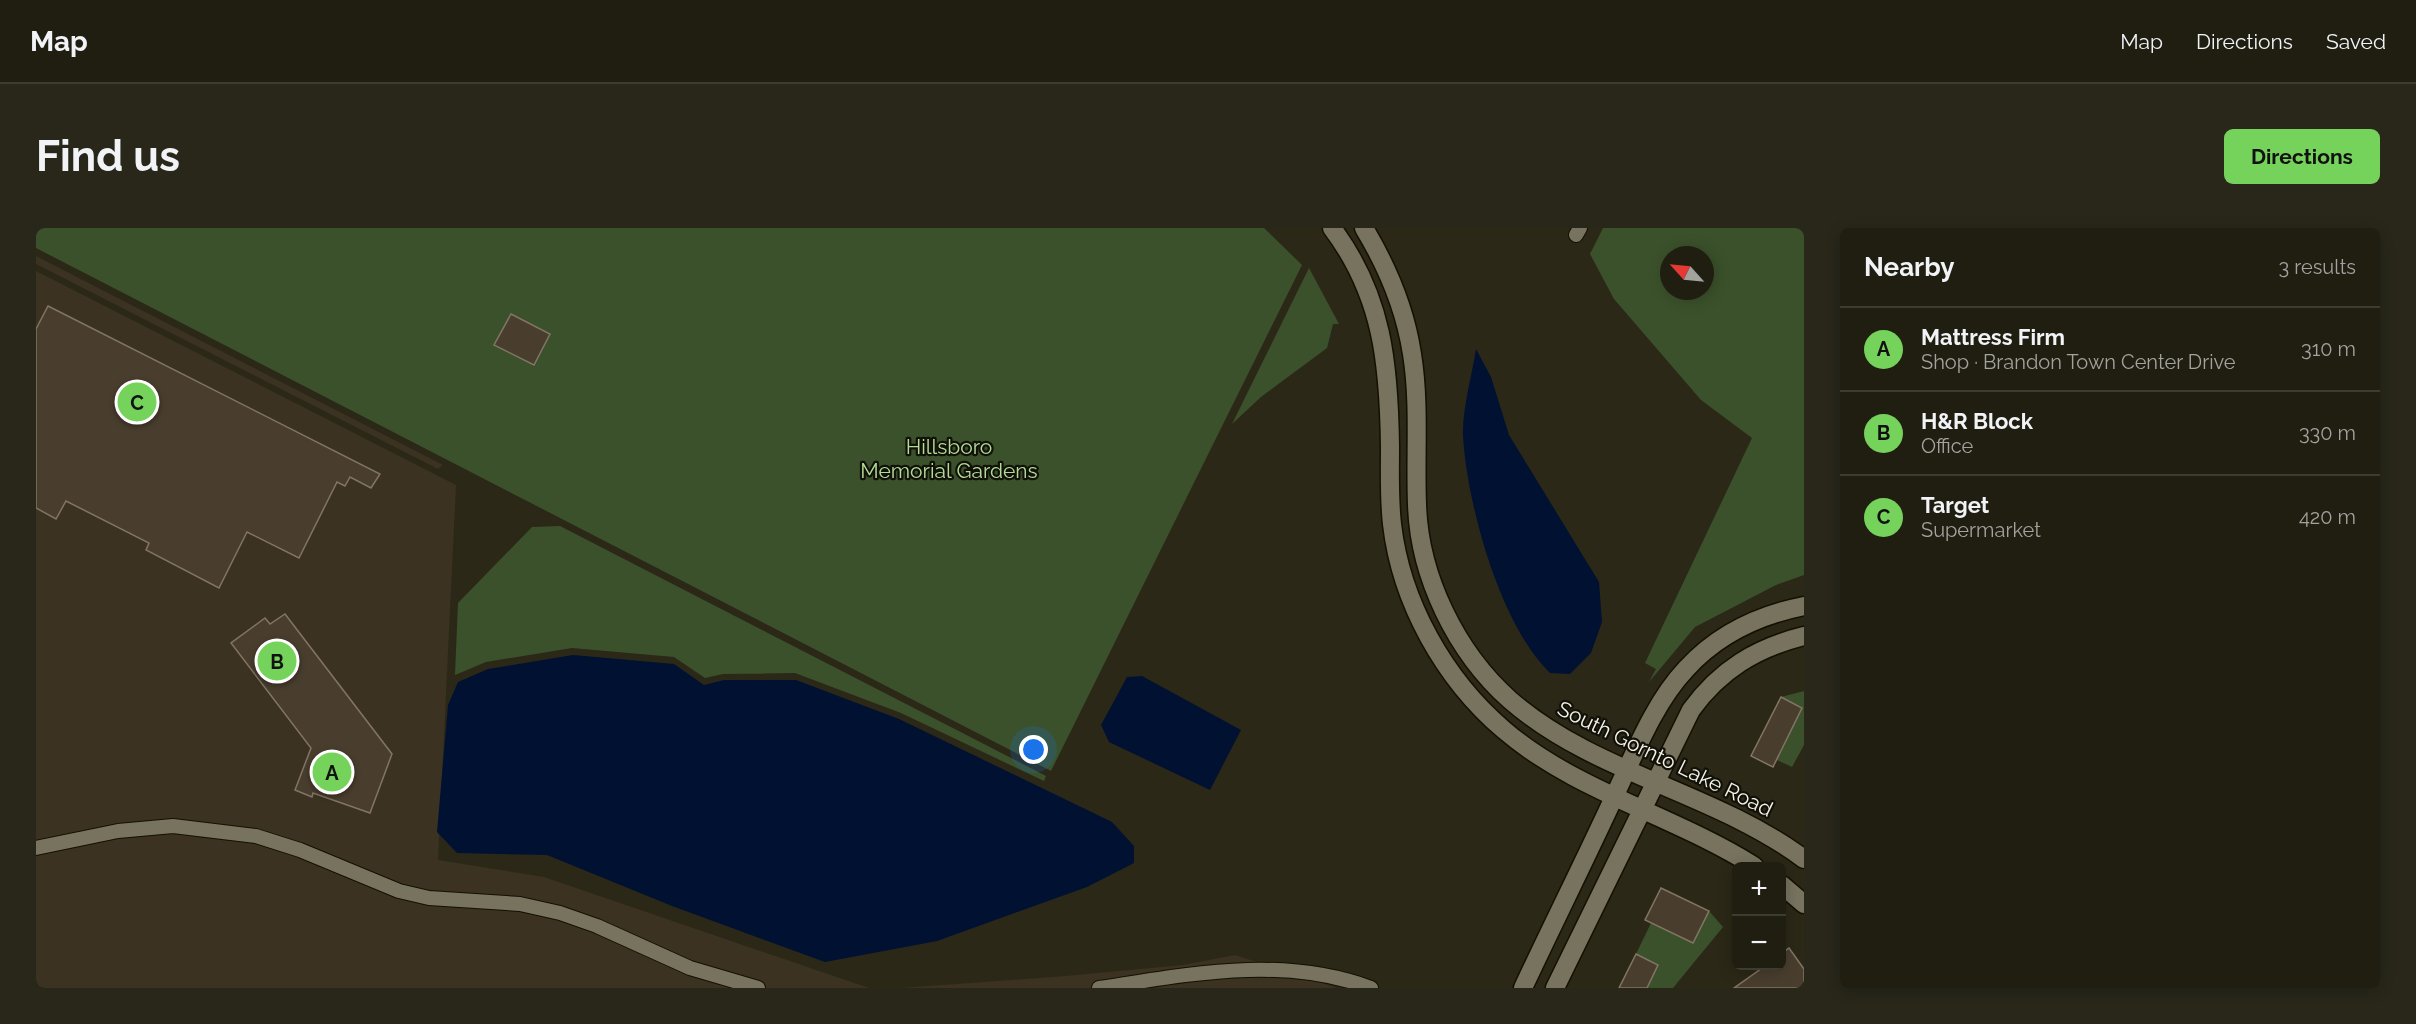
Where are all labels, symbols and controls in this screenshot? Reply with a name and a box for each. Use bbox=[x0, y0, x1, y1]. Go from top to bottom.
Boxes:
text: Map bbox=[30, 25, 88, 58]
text: Map bbox=[2120, 29, 2163, 54]
text: Directions bbox=[2196, 29, 2293, 54]
text: Saved bbox=[2326, 29, 2386, 54]
button: Directions bbox=[2224, 129, 2380, 184]
text: Find us bbox=[36, 132, 180, 181]
north arrow bbox=[1660, 246, 1714, 300]
text: Nearby bbox=[1864, 252, 1954, 282]
text: 3 results bbox=[2278, 255, 2356, 279]
text: Mattress Firm bbox=[1921, 324, 2065, 350]
text: A bbox=[1877, 337, 1890, 361]
text: 310 m bbox=[2301, 337, 2356, 361]
text: Shop · Brandon Town Center Drive bbox=[1921, 350, 2236, 374]
pin: C bbox=[118, 380, 156, 424]
text: H&R Block bbox=[1921, 408, 2033, 434]
text: B bbox=[1877, 421, 1890, 445]
text: 330 m bbox=[2299, 421, 2356, 445]
park label: Hillsboro Memorial Gardens bbox=[860, 434, 1038, 483]
text: Office bbox=[1921, 434, 1973, 458]
text: Target bbox=[1921, 492, 1989, 518]
text: C bbox=[1877, 505, 1890, 529]
text: 420 m bbox=[2299, 505, 2356, 529]
text: Supermarket bbox=[1921, 518, 2041, 542]
pin: B bbox=[258, 638, 296, 684]
street label: South Gornto Lake Road bbox=[1553, 695, 1777, 822]
your location bbox=[1019, 735, 1048, 764]
pin: A bbox=[312, 750, 352, 794]
map controls bbox=[1732, 862, 1786, 970]
button: + bbox=[1732, 862, 1786, 916]
button: − bbox=[1732, 916, 1786, 970]

